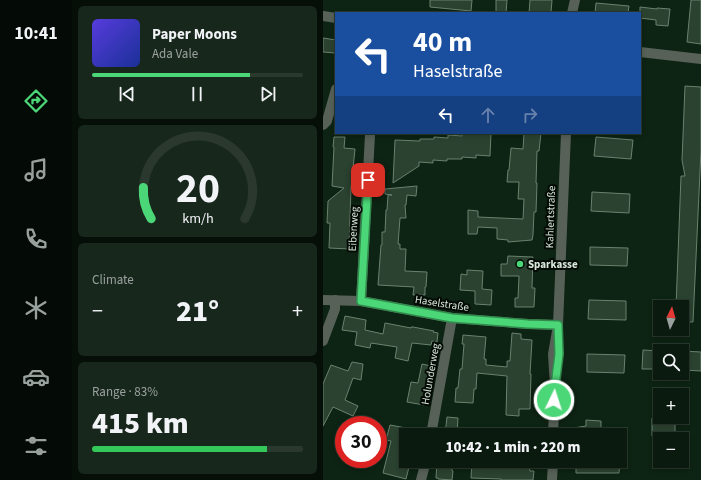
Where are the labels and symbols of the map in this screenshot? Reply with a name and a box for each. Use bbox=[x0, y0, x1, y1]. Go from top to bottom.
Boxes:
pin bbox=[351, 163, 385, 197]
street label: Kahlertstraße bbox=[542, 185, 559, 249]
street label: Eibenweg bbox=[345, 206, 362, 252]
place label: Sparkasse bbox=[528, 257, 578, 272]
marker: Sparkasse bbox=[515, 259, 525, 269]
street label: Haselstraße bbox=[414, 292, 471, 315]
north arrow bbox=[653, 300, 689, 336]
street label: Holunderweg bbox=[418, 342, 443, 406]
position arrow bbox=[533, 379, 575, 421]
speed limit sign: 30 bbox=[335, 416, 387, 468]

